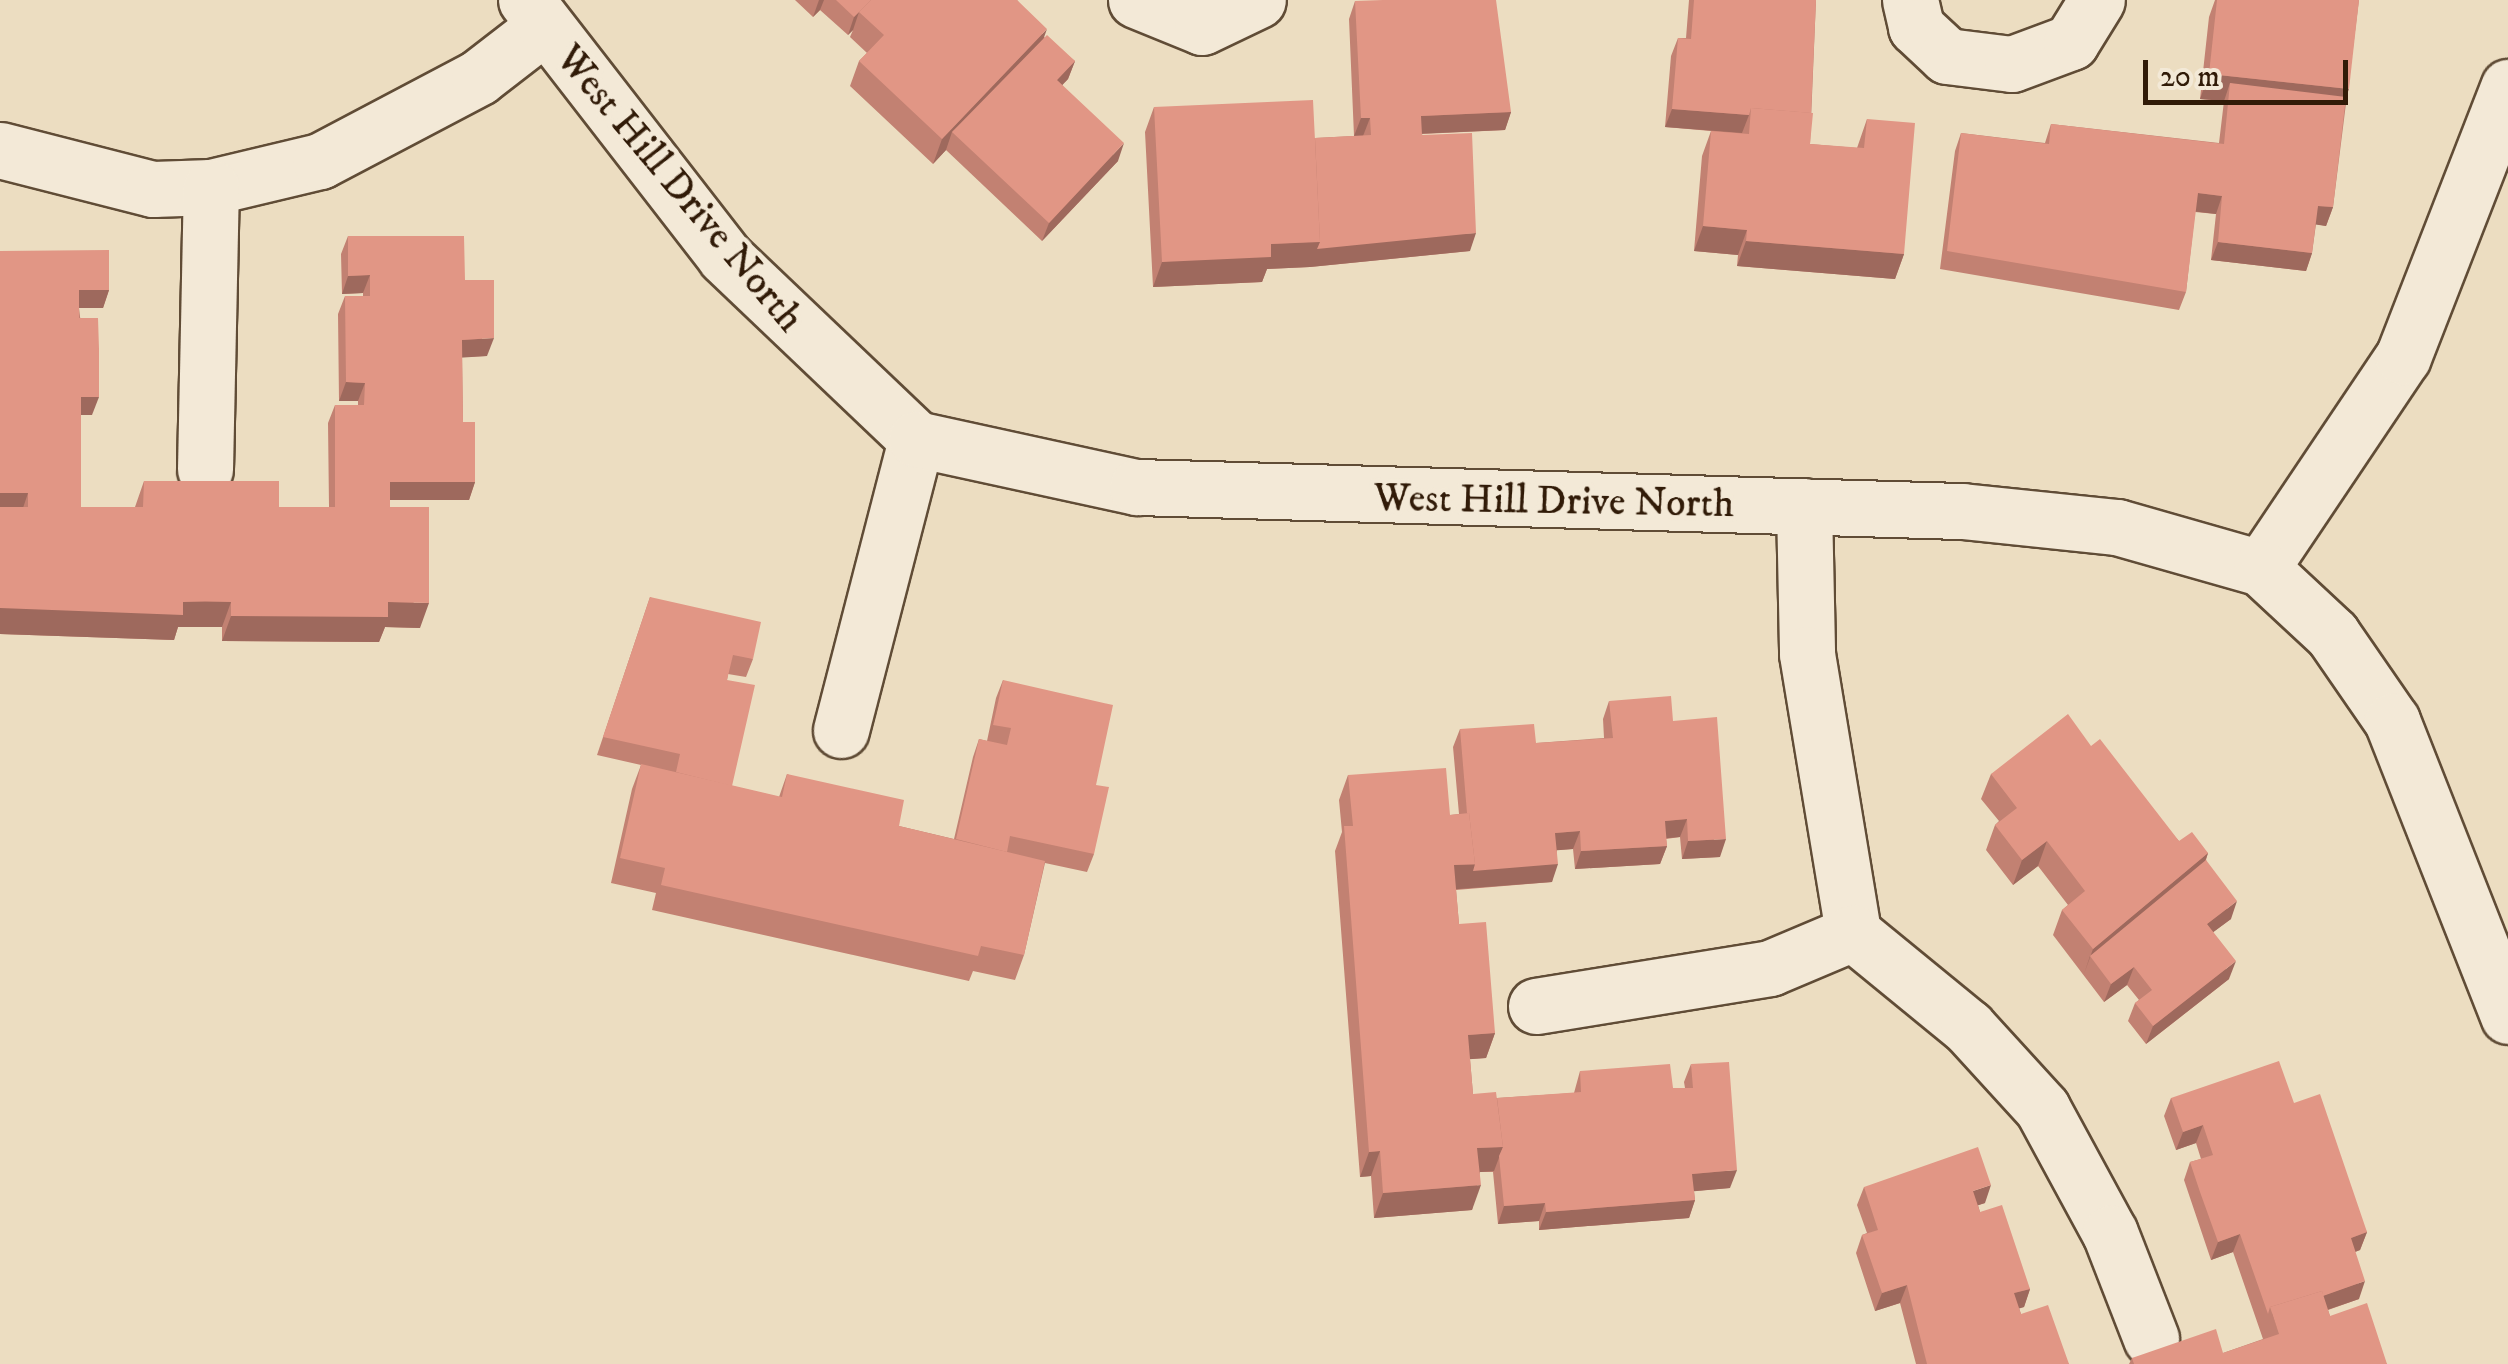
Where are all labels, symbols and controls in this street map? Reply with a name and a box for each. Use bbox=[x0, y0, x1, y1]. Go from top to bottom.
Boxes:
street label: West Hill Drive North bbox=[545, 36, 813, 342]
scale bar bbox=[2148, 40, 2353, 102]
text: 20 m bbox=[2160, 59, 2220, 96]
street label: West Hill Drive North bbox=[1374, 475, 1734, 529]

